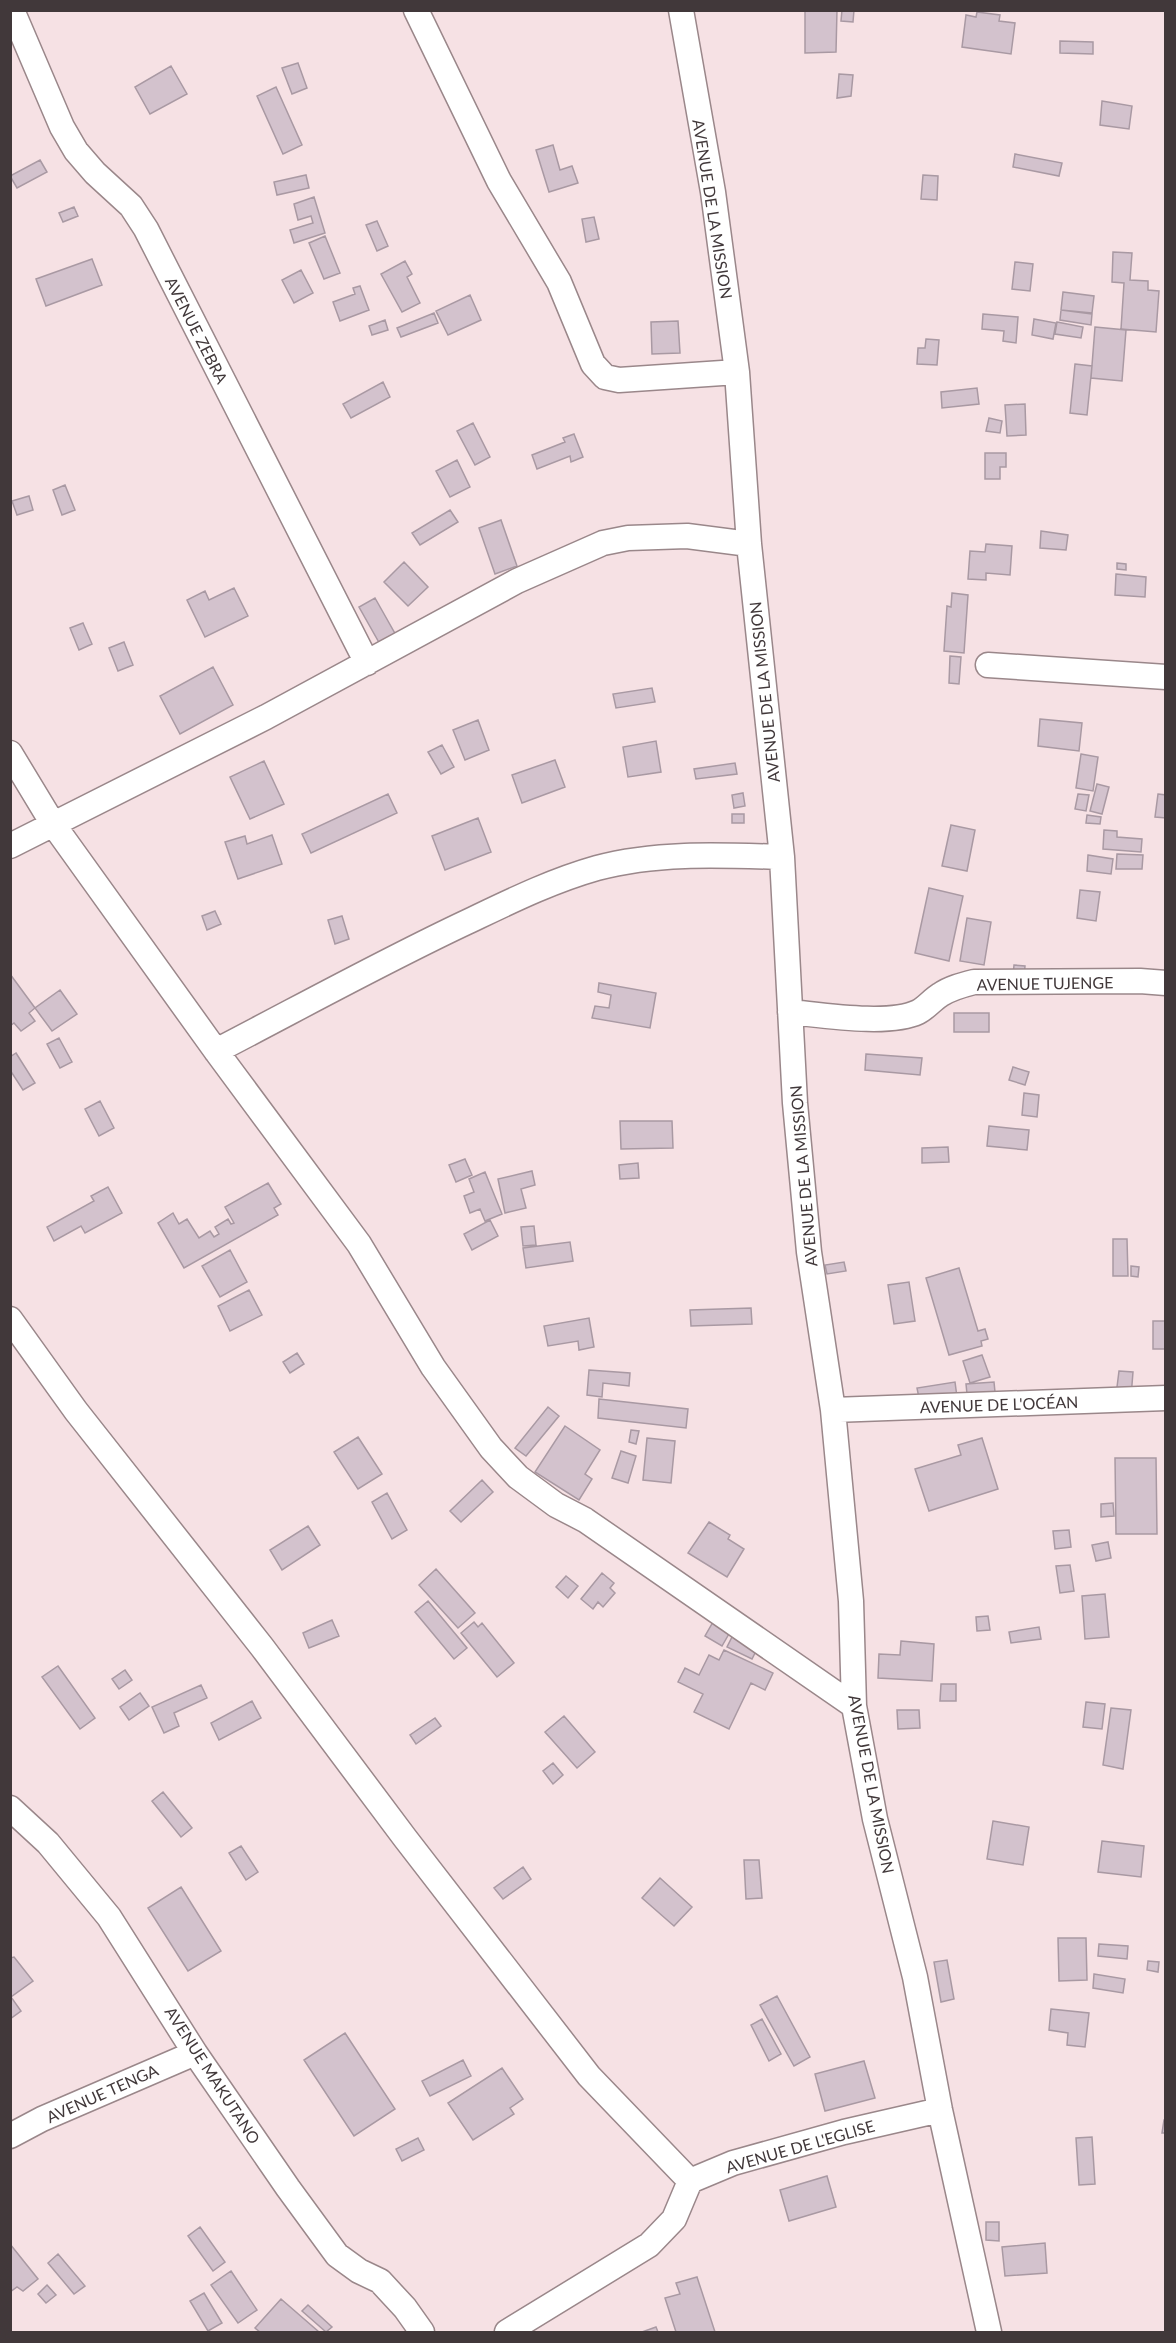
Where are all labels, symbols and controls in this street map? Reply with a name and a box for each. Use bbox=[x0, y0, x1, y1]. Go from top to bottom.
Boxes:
street label: AVENUE DE LA MISSION bbox=[689, 118, 737, 300]
street label: AVENUE ZEBRA bbox=[162, 273, 232, 387]
street label: AVENUE DE LA MISSION bbox=[745, 601, 783, 783]
street label: AVENUE TUJENGE bbox=[976, 972, 1114, 994]
street label: AVENUE DE LA MISSION bbox=[786, 1085, 820, 1267]
street label: AVENUE DE L'OCÉAN bbox=[919, 1392, 1079, 1416]
street label: AVENUE DE LA MISSION bbox=[845, 1693, 899, 1875]
street label: AVENUE MAKUTANO bbox=[162, 2003, 265, 2147]
street label: AVENUE TENGA bbox=[43, 2060, 161, 2126]
street label: AVENUE DE L'EGLISE bbox=[723, 2116, 877, 2176]

